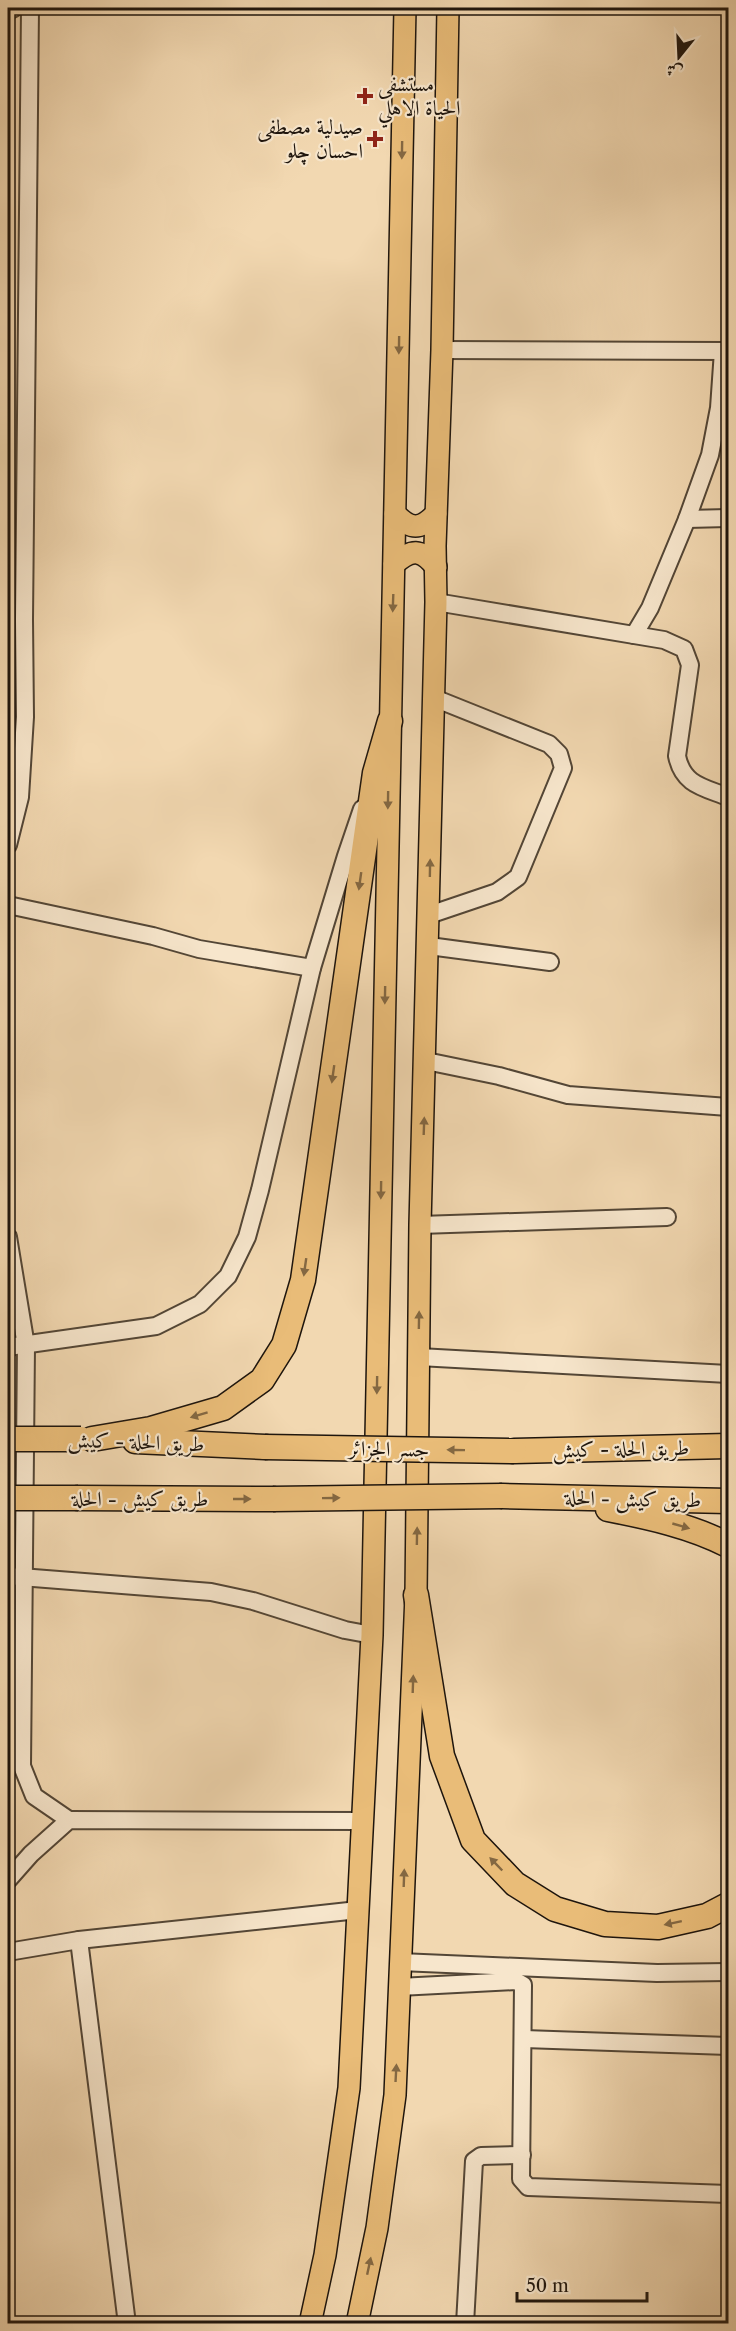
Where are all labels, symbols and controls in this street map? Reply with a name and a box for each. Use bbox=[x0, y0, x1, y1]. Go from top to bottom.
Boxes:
north arrow bbox=[649, 27, 709, 87]
text: ش bbox=[664, 59, 685, 83]
place label: مستشفى الحياة الاهلي bbox=[378, 71, 461, 128]
marker: مستشفى الحياة الاهلي bbox=[356, 87, 374, 105]
place label: صيدلية مصطفى احسان چلو bbox=[257, 114, 363, 165]
marker: صيدلية مصطفى احسان چلو bbox=[368, 132, 382, 146]
one-way arrow bbox=[398, 140, 407, 159]
one-way arrow bbox=[394, 335, 403, 354]
one-way arrow bbox=[388, 593, 398, 612]
one-way arrow bbox=[383, 791, 393, 810]
one-way arrow bbox=[425, 858, 435, 877]
one-way arrow bbox=[355, 872, 364, 891]
one-way arrow bbox=[380, 986, 389, 1005]
one-way arrow bbox=[329, 1065, 338, 1084]
one-way arrow bbox=[419, 1116, 428, 1135]
one-way arrow bbox=[376, 1181, 386, 1200]
one-way arrow bbox=[300, 1258, 309, 1277]
one-way arrow bbox=[414, 1311, 424, 1330]
one-way arrow bbox=[372, 1376, 382, 1395]
one-way arrow bbox=[190, 1411, 208, 1420]
street label: طريق الحلة - كيش bbox=[67, 1427, 205, 1458]
street label: جسر الجزائر bbox=[346, 1435, 430, 1464]
street label: طريق الحلة - كيش bbox=[552, 1435, 690, 1464]
one-way arrow bbox=[446, 1445, 465, 1455]
street label: طريق كيش - الحلة bbox=[563, 1485, 702, 1514]
street label: طريق كيش - الحلة bbox=[71, 1486, 208, 1513]
one-way arrow bbox=[322, 1493, 341, 1503]
one-way arrow bbox=[232, 1494, 251, 1504]
one-way arrow bbox=[672, 1522, 690, 1531]
one-way arrow bbox=[412, 1527, 422, 1546]
one-way arrow bbox=[408, 1674, 417, 1693]
one-way arrow bbox=[490, 1858, 504, 1872]
one-way arrow bbox=[400, 1869, 409, 1888]
one-way arrow bbox=[664, 1919, 683, 1929]
one-way arrow bbox=[391, 2064, 400, 2083]
one-way arrow bbox=[365, 2257, 374, 2276]
scale bar bbox=[517, 2265, 648, 2303]
text: 50 m bbox=[526, 2275, 569, 2297]

